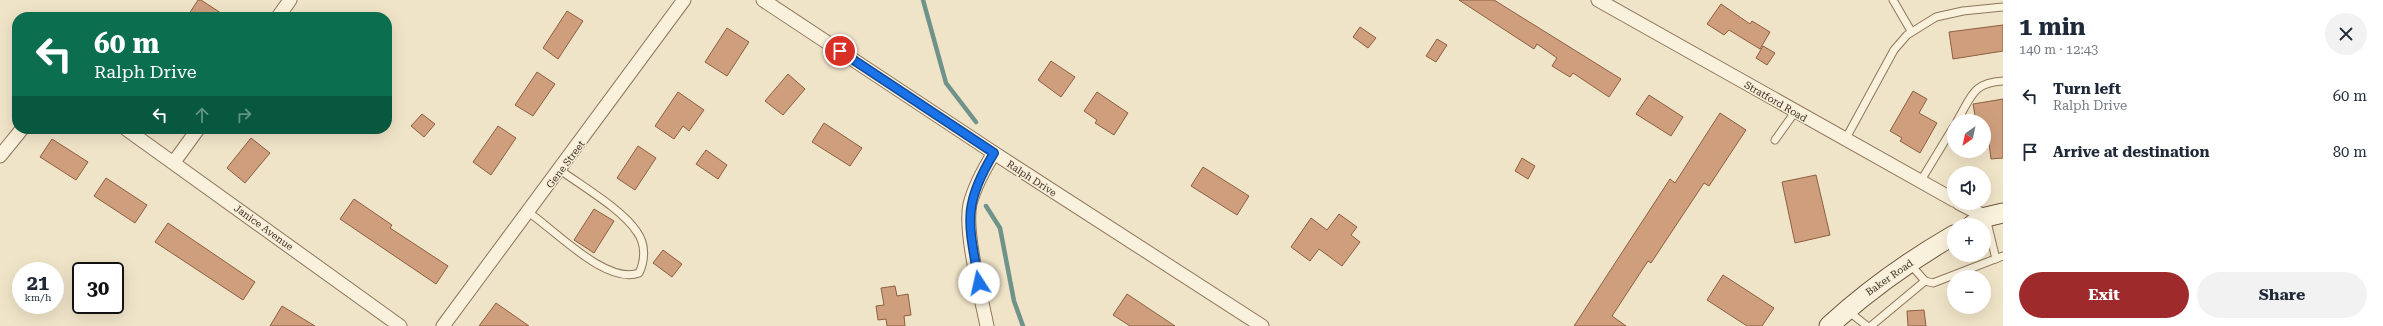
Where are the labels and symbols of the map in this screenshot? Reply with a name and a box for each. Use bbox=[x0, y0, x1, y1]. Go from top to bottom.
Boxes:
pin bbox=[823, 34, 857, 68]
street label: Stratford Road bbox=[1742, 79, 1810, 124]
north arrow bbox=[1947, 114, 1991, 158]
street label: Gene Street bbox=[544, 138, 587, 190]
street label: Ralph Drive bbox=[1005, 158, 1059, 199]
street label: Janice Avenue bbox=[232, 202, 296, 253]
street label: Baker Road bbox=[1864, 257, 1915, 298]
speed limit sign: 30 bbox=[72, 262, 124, 314]
position arrow bbox=[958, 262, 1000, 304]

